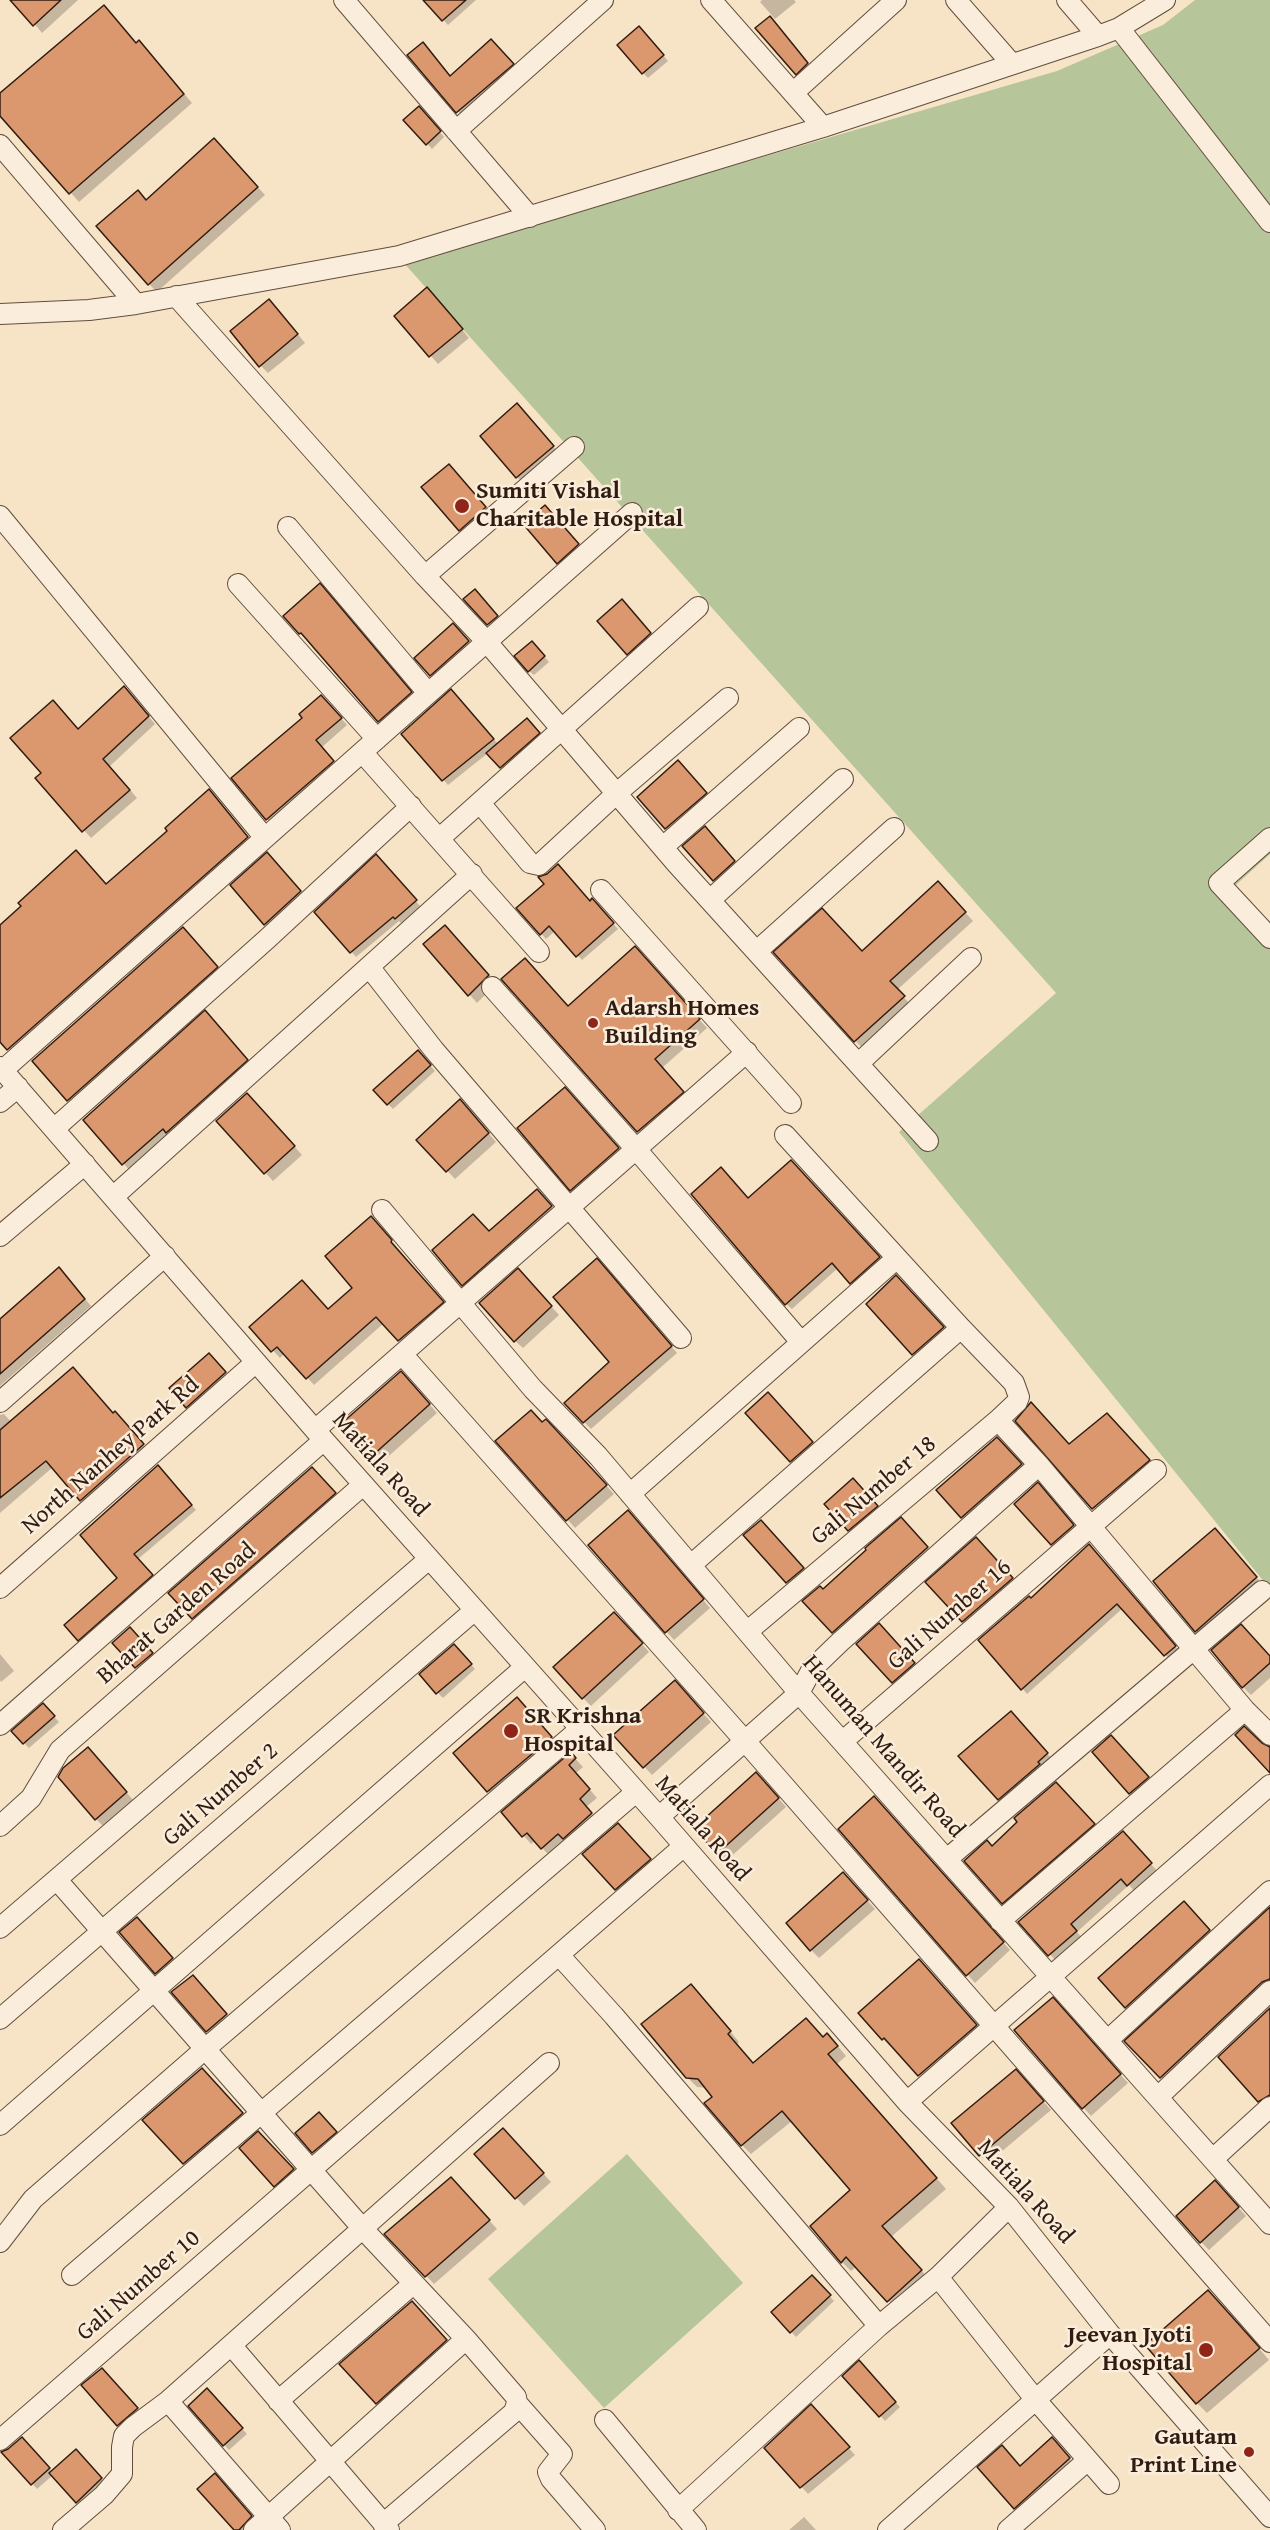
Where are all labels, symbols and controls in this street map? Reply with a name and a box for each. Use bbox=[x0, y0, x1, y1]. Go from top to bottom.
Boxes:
place label: Sumiti Vishal Charitable Hospital bbox=[476, 478, 683, 534]
marker: Sumiti Vishal Charitable Hospital bbox=[453, 497, 471, 515]
place label: Adarsh Homes Building bbox=[605, 995, 759, 1051]
marker: Adarsh Homes Building bbox=[586, 1016, 600, 1030]
street label: North Nanhey Park Rd bbox=[16, 1371, 206, 1541]
street label: Matiala Road bbox=[325, 1407, 435, 1523]
street label: Gali Number 18 bbox=[806, 1430, 942, 1552]
street label: Bharat Garden Road bbox=[92, 1537, 262, 1691]
street label: Gali Number 16 bbox=[882, 1553, 1018, 1677]
street label: Hanuman Mandir Road bbox=[796, 1650, 970, 1844]
place label: SR Krishna Hospital bbox=[524, 1703, 641, 1759]
marker: SR Krishna Hospital bbox=[502, 1722, 520, 1740]
street label: Gali Number 2 bbox=[158, 1737, 284, 1853]
street label: Matiala Road bbox=[648, 1770, 756, 1888]
street label: Matiala Road bbox=[970, 2134, 1080, 2250]
street label: Gali Number 10 bbox=[71, 2224, 207, 2348]
place label: Jeevan Jyoti Hospital bbox=[1067, 2322, 1192, 2378]
marker: Jeevan Jyoti Hospital bbox=[1197, 2341, 1215, 2359]
place label: Gautam Print Line bbox=[1130, 2424, 1237, 2480]
marker: Gautam Print Line bbox=[1242, 2445, 1256, 2459]

